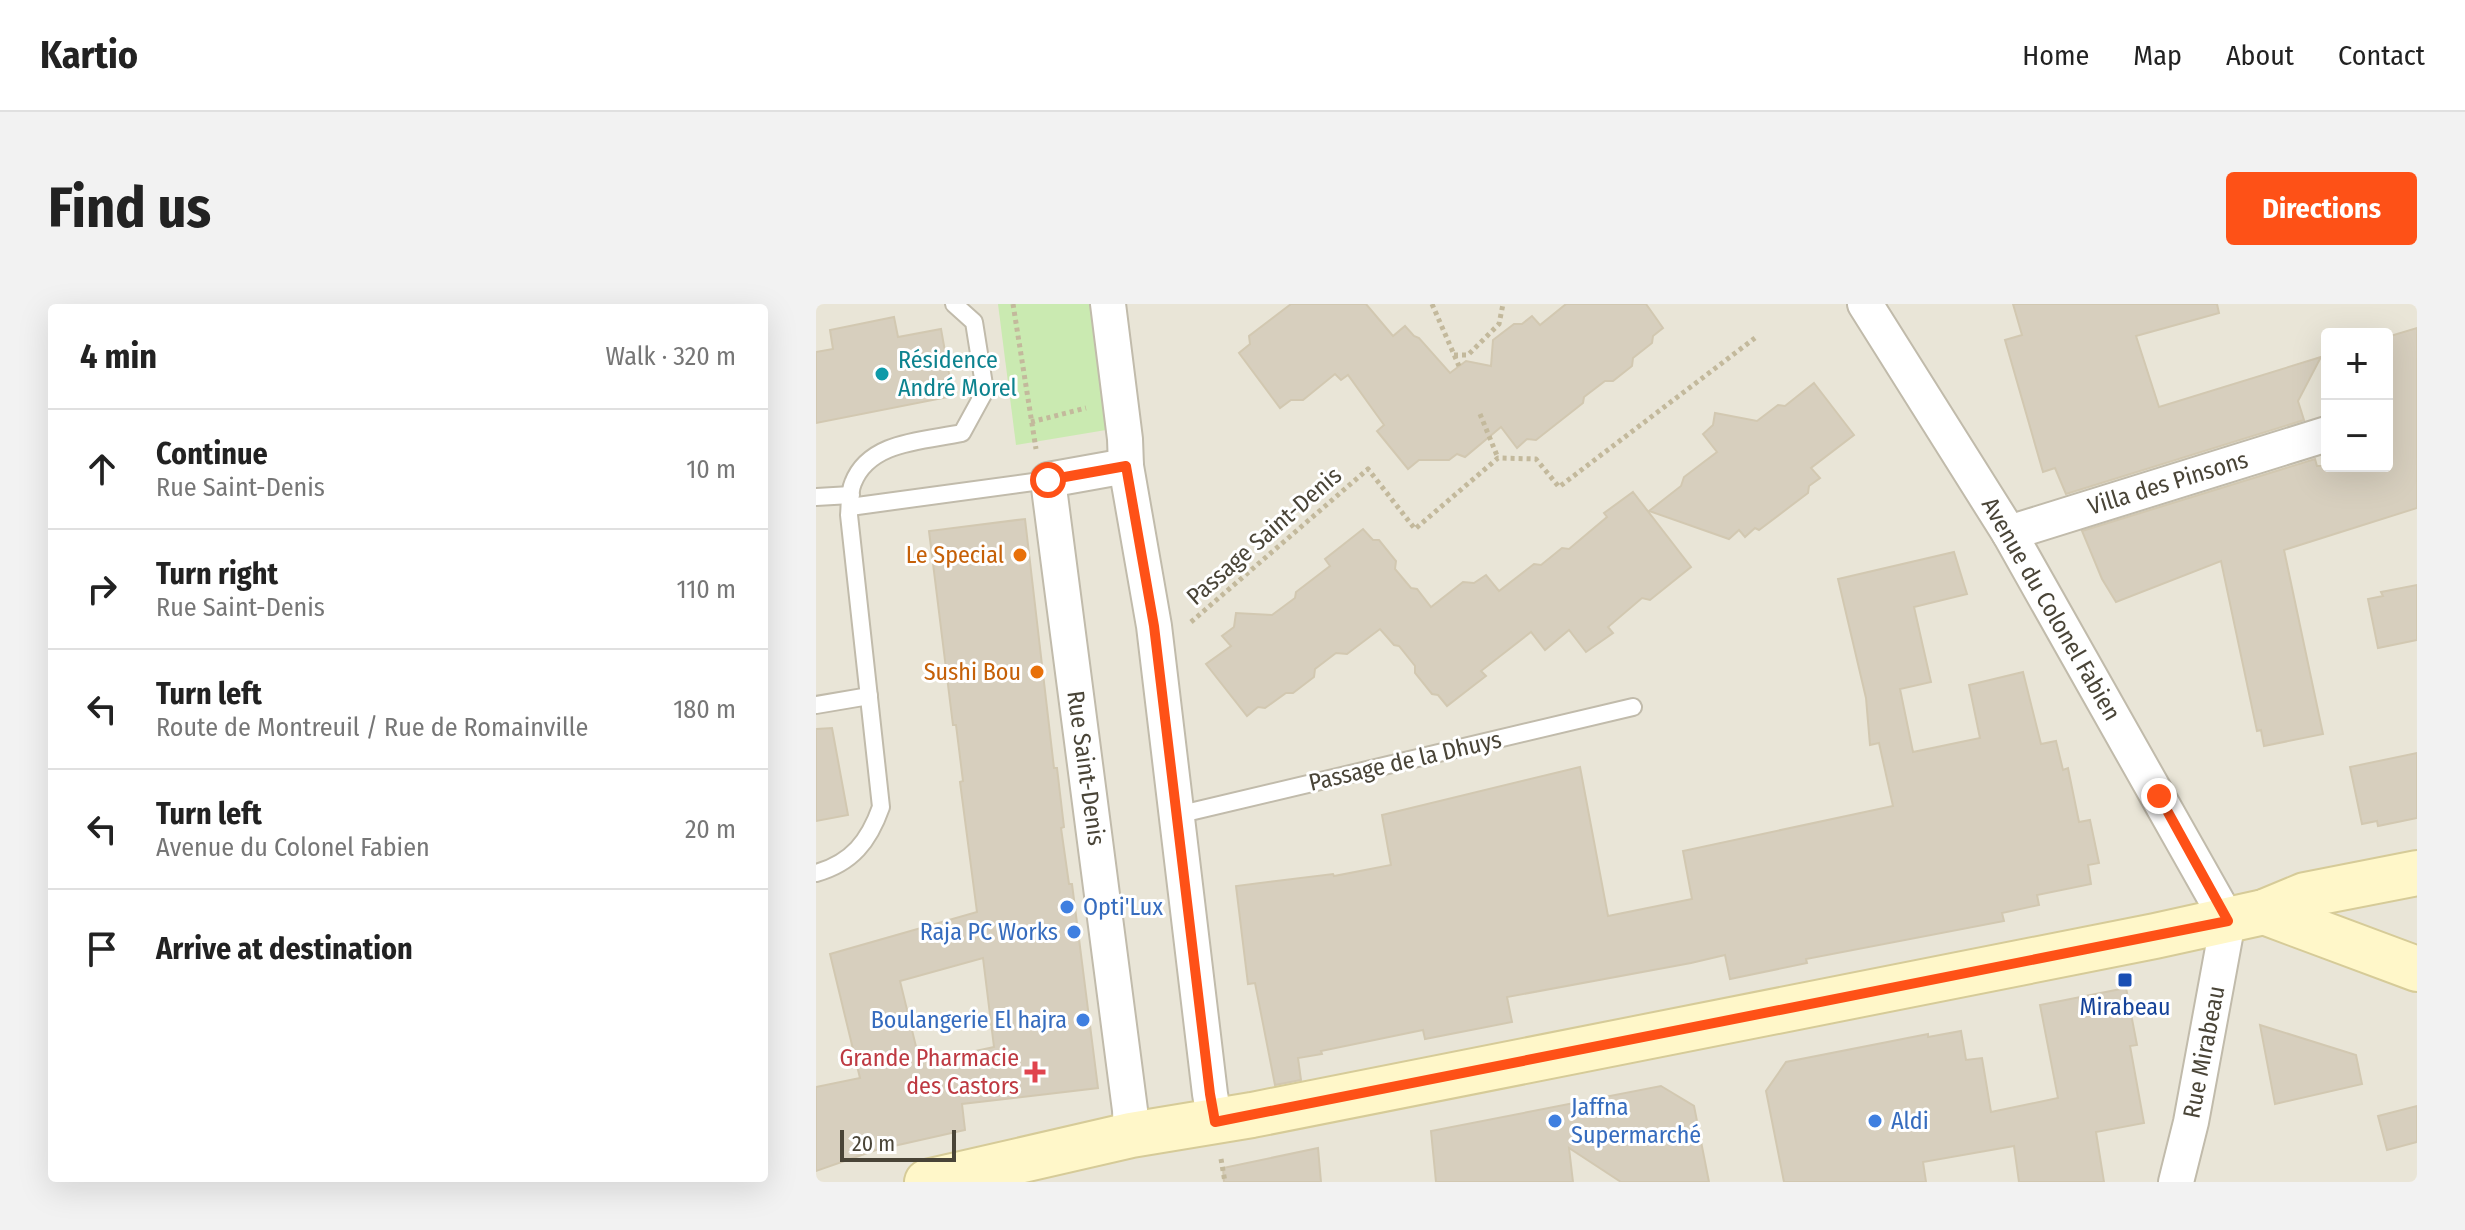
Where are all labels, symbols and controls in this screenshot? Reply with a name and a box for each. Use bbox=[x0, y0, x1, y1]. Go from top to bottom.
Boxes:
text: Kartio bbox=[40, 32, 138, 78]
text: Home bbox=[2022, 39, 2089, 72]
text: Map bbox=[2133, 39, 2182, 72]
text: About bbox=[2226, 39, 2294, 72]
text: Contact bbox=[2338, 39, 2425, 72]
button: Directions bbox=[2226, 172, 2417, 245]
text: Find us bbox=[48, 175, 211, 242]
map controls bbox=[2321, 328, 2393, 472]
button: + bbox=[2321, 328, 2393, 400]
text: 4 min bbox=[80, 336, 157, 377]
text: Walk · 320 m bbox=[605, 341, 736, 372]
place label: Résidence André Morel bbox=[898, 346, 1017, 402]
marker: Résidence André Morel bbox=[873, 365, 891, 383]
button: − bbox=[2321, 400, 2393, 472]
text: Continue bbox=[156, 436, 268, 472]
street label: Villa des Pinsons bbox=[2085, 445, 2251, 521]
icon: ahead bbox=[80, 447, 124, 491]
text: 10 m bbox=[686, 454, 736, 485]
street label: Passage Saint-Denis bbox=[1181, 461, 1347, 611]
route start bbox=[1030, 462, 1066, 498]
text: Rue Saint-Denis bbox=[156, 472, 325, 503]
street label: Avenue du Colonel Fabien bbox=[1976, 493, 2126, 725]
place label: Le Special bbox=[906, 541, 1004, 569]
marker: Le Special bbox=[1011, 546, 1029, 564]
text: Turn right bbox=[156, 556, 278, 592]
icon: right bbox=[80, 567, 124, 611]
text: 110 m bbox=[676, 574, 736, 605]
text: Rue Saint-Denis bbox=[156, 592, 325, 623]
place label: Sushi Bou bbox=[924, 658, 1021, 686]
marker: Sushi Bou bbox=[1028, 663, 1046, 681]
text: Turn left bbox=[156, 676, 262, 712]
icon: left bbox=[80, 687, 124, 731]
street label: Rue Saint-Denis bbox=[1061, 689, 1111, 847]
text: 180 m bbox=[673, 694, 736, 725]
text: Route de Montreuil / Rue de Romainville bbox=[156, 712, 588, 743]
street label: Passage de la Dhuys bbox=[1306, 725, 1504, 797]
route end bbox=[2141, 778, 2177, 814]
text: Turn left bbox=[156, 796, 262, 832]
icon: left bbox=[80, 807, 124, 851]
text: 20 m bbox=[685, 814, 736, 845]
text: Avenue du Colonel Fabien bbox=[156, 832, 430, 863]
place label: Opti'Lux bbox=[1083, 893, 1163, 921]
marker: Opti'Lux bbox=[1058, 898, 1076, 916]
place label: Raja PC Works bbox=[920, 918, 1058, 946]
marker: Raja PC Works bbox=[1065, 923, 1083, 941]
icon: arrive bbox=[80, 927, 124, 971]
text: Arrive at destination bbox=[156, 931, 413, 967]
marker: Mirabeau bbox=[2116, 971, 2134, 989]
street label: Rue Mirabeau bbox=[2177, 983, 2231, 1121]
place label: Mirabeau bbox=[2079, 993, 2171, 1021]
place label: Boulangerie El hajra bbox=[871, 1006, 1067, 1034]
marker: Boulangerie El hajra bbox=[1074, 1011, 1092, 1029]
place label: Grande Pharmacie des Castors bbox=[840, 1044, 1019, 1100]
marker: Grande Pharmacie des Castors bbox=[1026, 1063, 1044, 1081]
place label: Jaffna Supermarché bbox=[1571, 1093, 1701, 1149]
place label: Aldi bbox=[1891, 1107, 1929, 1135]
marker: Jaffna Supermarché bbox=[1546, 1112, 1564, 1130]
marker: Aldi bbox=[1866, 1112, 1884, 1130]
scale bar bbox=[840, 1126, 956, 1162]
text: 20 m bbox=[852, 1130, 895, 1157]

